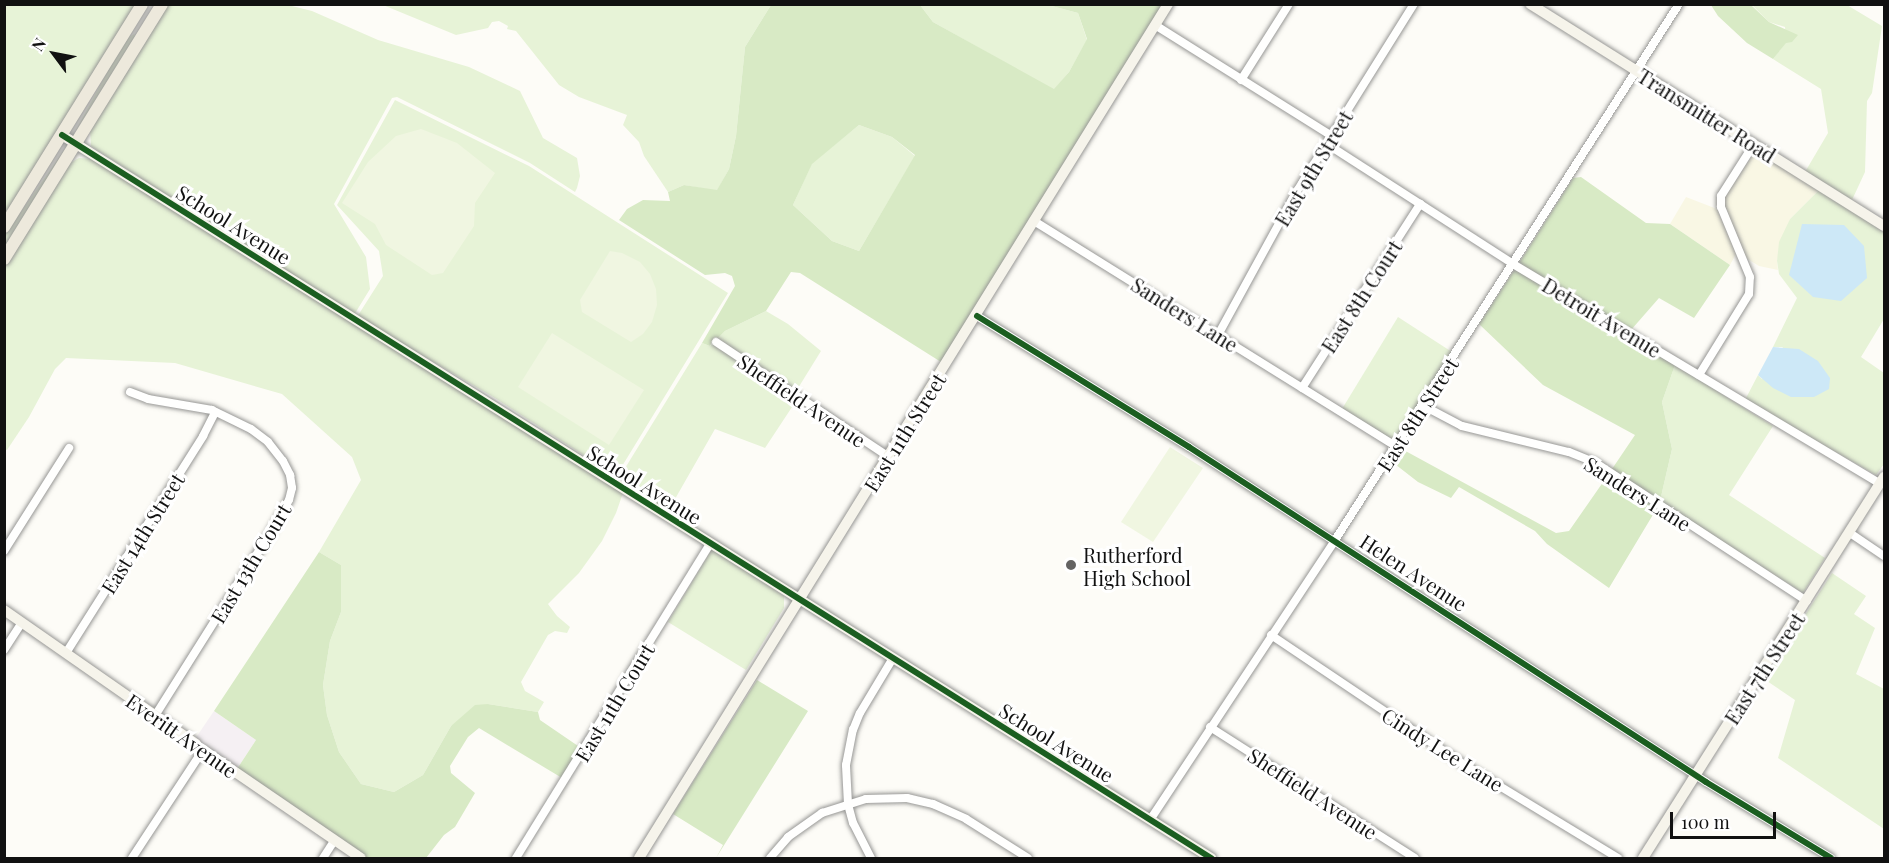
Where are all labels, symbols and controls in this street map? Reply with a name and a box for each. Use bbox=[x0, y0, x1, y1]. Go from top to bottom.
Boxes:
north arrow bbox=[24, 24, 84, 84]
text: N bbox=[26, 34, 50, 55]
street label: Transmitter Road bbox=[1633, 63, 1781, 167]
street label: East 9th Street bbox=[1269, 106, 1357, 230]
street label: School Avenue bbox=[172, 179, 296, 269]
street label: East 8th Court bbox=[1316, 235, 1406, 357]
street label: Sanders Lane bbox=[1127, 272, 1243, 356]
street label: Detroit Avenue bbox=[1538, 272, 1666, 362]
street label: Sheffield Avenue bbox=[733, 348, 871, 452]
street label: East 8th Street bbox=[1371, 353, 1463, 475]
street label: East 11th Street bbox=[858, 368, 950, 496]
street label: School Avenue bbox=[583, 439, 707, 529]
street label: Sanders Lane bbox=[1580, 451, 1696, 535]
street label: East 14th Street bbox=[95, 468, 189, 598]
street label: East 13th Court bbox=[205, 499, 295, 627]
street label: Helen Avenue bbox=[1356, 528, 1472, 616]
place label: Rutherford High School bbox=[1083, 542, 1191, 589]
marker: Rutherford High School bbox=[1064, 558, 1078, 572]
street label: East 7th Street bbox=[1719, 607, 1809, 729]
street label: East 11th Court bbox=[569, 638, 659, 766]
street label: Everitt Avenue bbox=[121, 688, 243, 782]
street label: School Avenue bbox=[995, 697, 1119, 787]
street label: Cindy Lee Lane bbox=[1378, 702, 1508, 796]
street label: Sheffield Avenue bbox=[1244, 742, 1382, 844]
scale bar bbox=[1673, 800, 1780, 838]
text: 100 m bbox=[1681, 810, 1730, 834]

